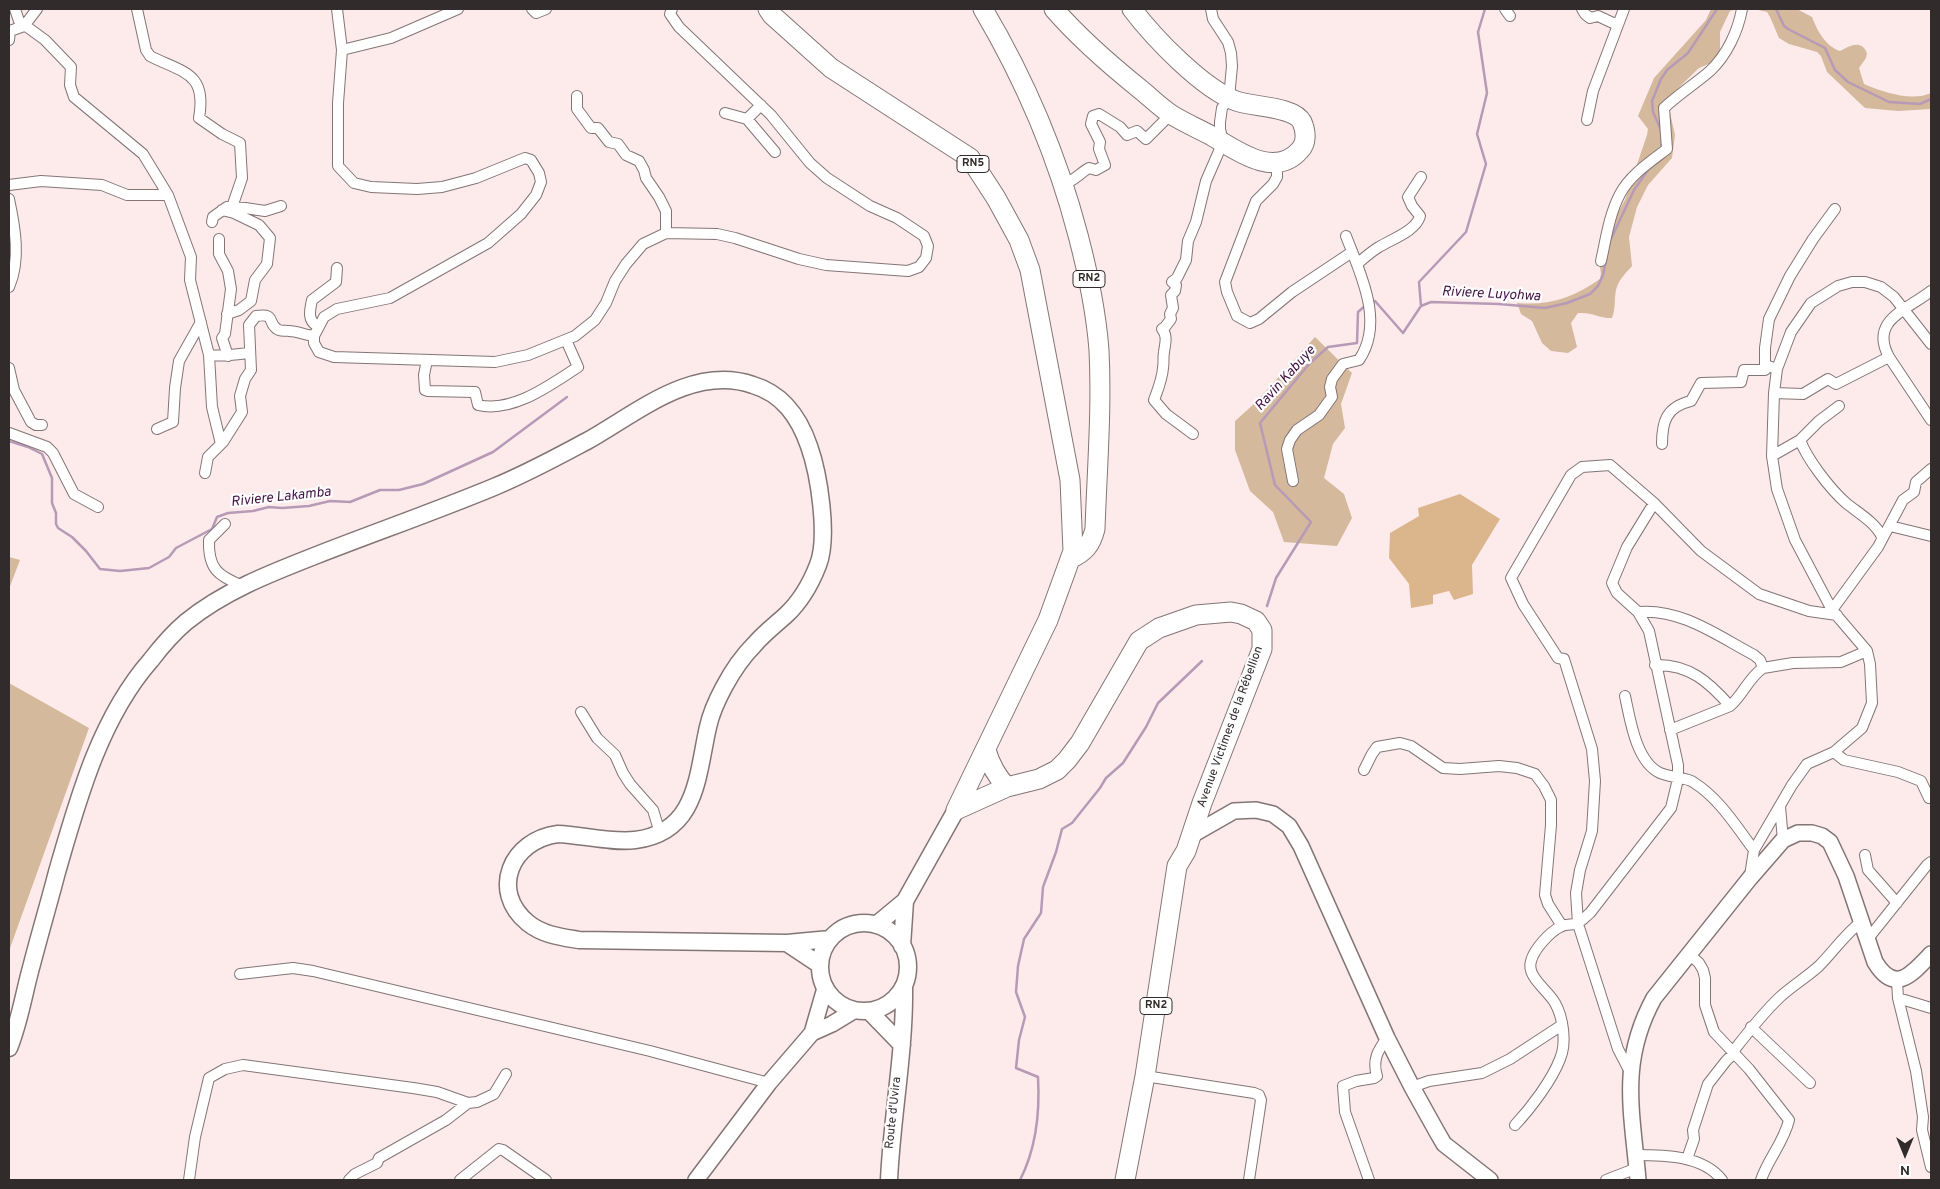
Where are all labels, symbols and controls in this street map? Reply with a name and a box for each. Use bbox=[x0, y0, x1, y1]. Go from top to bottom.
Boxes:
road number: RN5 bbox=[957, 156, 989, 172]
road number: RN2 bbox=[1073, 270, 1105, 288]
water label: Riviere Luyohwa bbox=[1441, 284, 1541, 306]
water label: Ravin Kabuye bbox=[1252, 343, 1320, 415]
water label: Riviere Lakamba bbox=[230, 484, 332, 512]
street label: Avenue Victimes de la Rébellion bbox=[1195, 644, 1267, 810]
road number: RN2 bbox=[1140, 998, 1172, 1014]
street label: Route d'Uvira bbox=[883, 1076, 905, 1150]
north arrow bbox=[1880, 1129, 1930, 1179]
text: N bbox=[1900, 1161, 1910, 1178]

